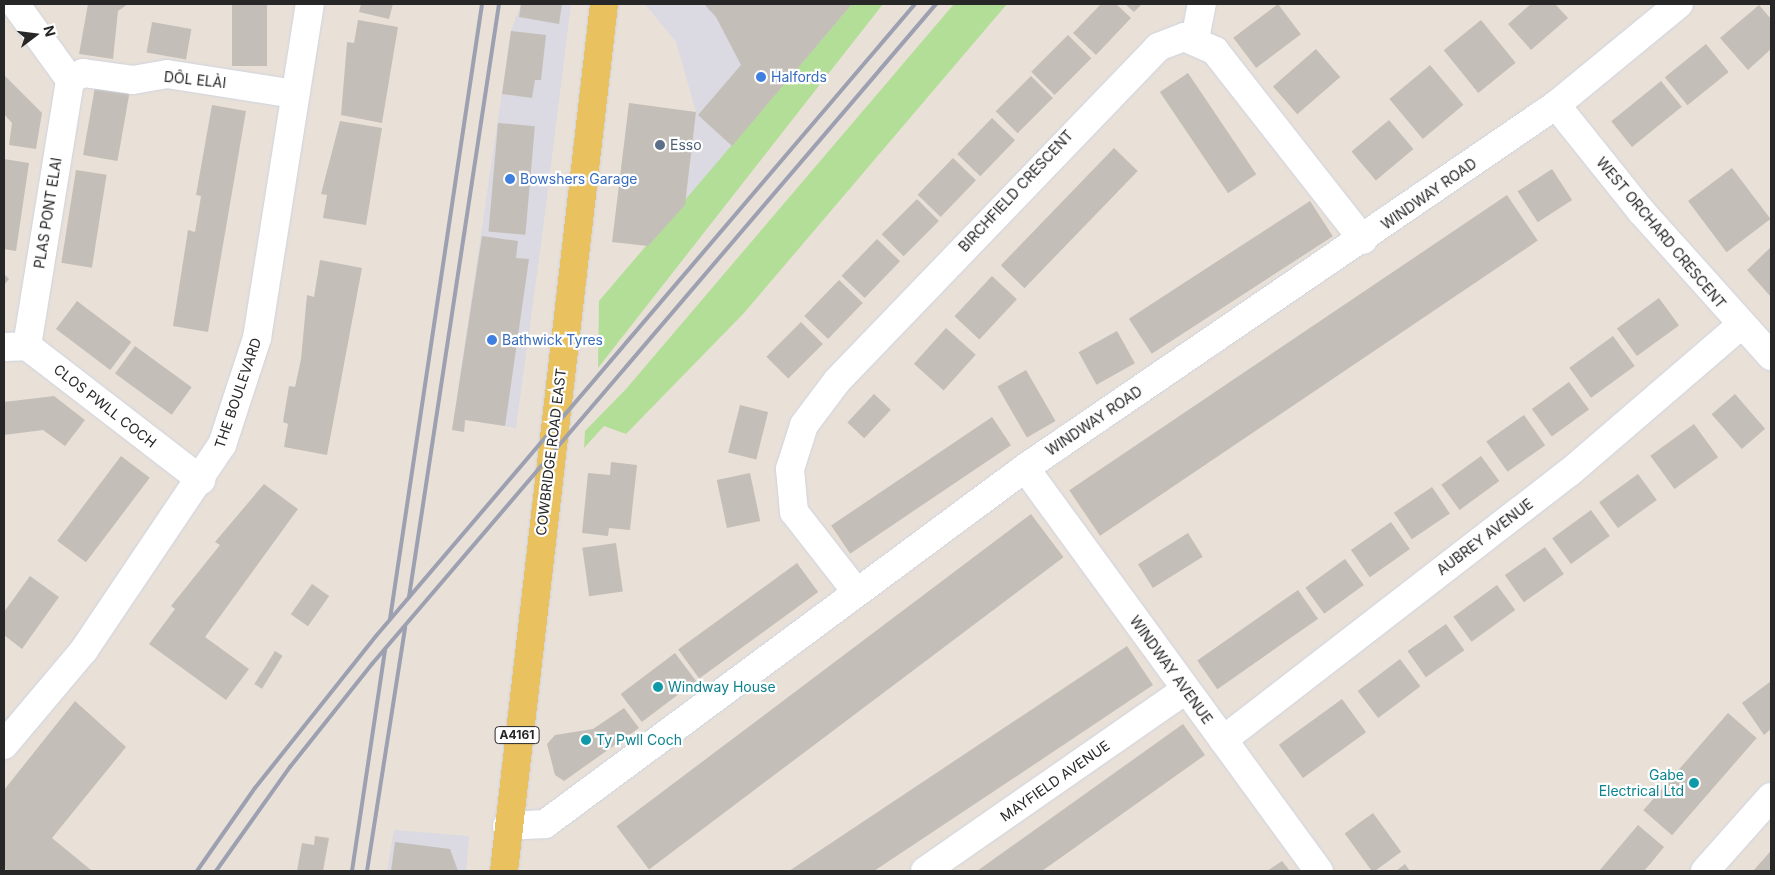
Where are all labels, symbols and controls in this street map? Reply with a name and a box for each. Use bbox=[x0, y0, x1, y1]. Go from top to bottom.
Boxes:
north arrow bbox=[10, 10, 60, 60]
text: N bbox=[40, 24, 60, 38]
street label: DÔL ELÀI bbox=[163, 68, 227, 92]
place label: Halfords bbox=[771, 69, 827, 85]
marker: Halfords bbox=[755, 71, 767, 83]
street label: BIRCHFIELD CRESCENT bbox=[955, 127, 1077, 255]
place label: Esso bbox=[670, 137, 702, 153]
marker: Esso bbox=[654, 139, 666, 151]
street label: WEST ORCHARD CRESCENT bbox=[1593, 154, 1729, 312]
street label: WINDWAY ROAD bbox=[1378, 155, 1480, 233]
street label: PLAS PONT ELAI bbox=[31, 156, 65, 270]
place label: Bowshers Garage bbox=[520, 171, 637, 187]
marker: Bowshers Garage bbox=[504, 173, 516, 185]
place label: Bathwick Tyres bbox=[502, 332, 603, 348]
marker: Bathwick Tyres bbox=[486, 334, 498, 346]
street label: THE BOULEVARD bbox=[211, 335, 265, 451]
street label: CLOS PWLL COCH bbox=[50, 361, 160, 451]
street label: COWBRIDGE ROAD EAST bbox=[532, 367, 570, 537]
street label: WINDWAY ROAD bbox=[1043, 383, 1145, 459]
street label: AUBREY AVENUE bbox=[1434, 495, 1536, 579]
street label: WINDWAY AVENUE bbox=[1126, 613, 1216, 727]
place label: Windway House bbox=[668, 679, 776, 695]
marker: Windway House bbox=[652, 681, 664, 693]
road number: A4161 bbox=[494, 726, 540, 744]
place label: Ty Pwll Coch bbox=[596, 732, 682, 748]
marker: Ty Pwll Coch bbox=[580, 734, 592, 746]
street label: MAYFIELD AVENUE bbox=[997, 737, 1113, 825]
place label: Gabe Electrical Ltd bbox=[1599, 767, 1684, 800]
marker: Gabe Electrical Ltd bbox=[1688, 777, 1700, 789]

